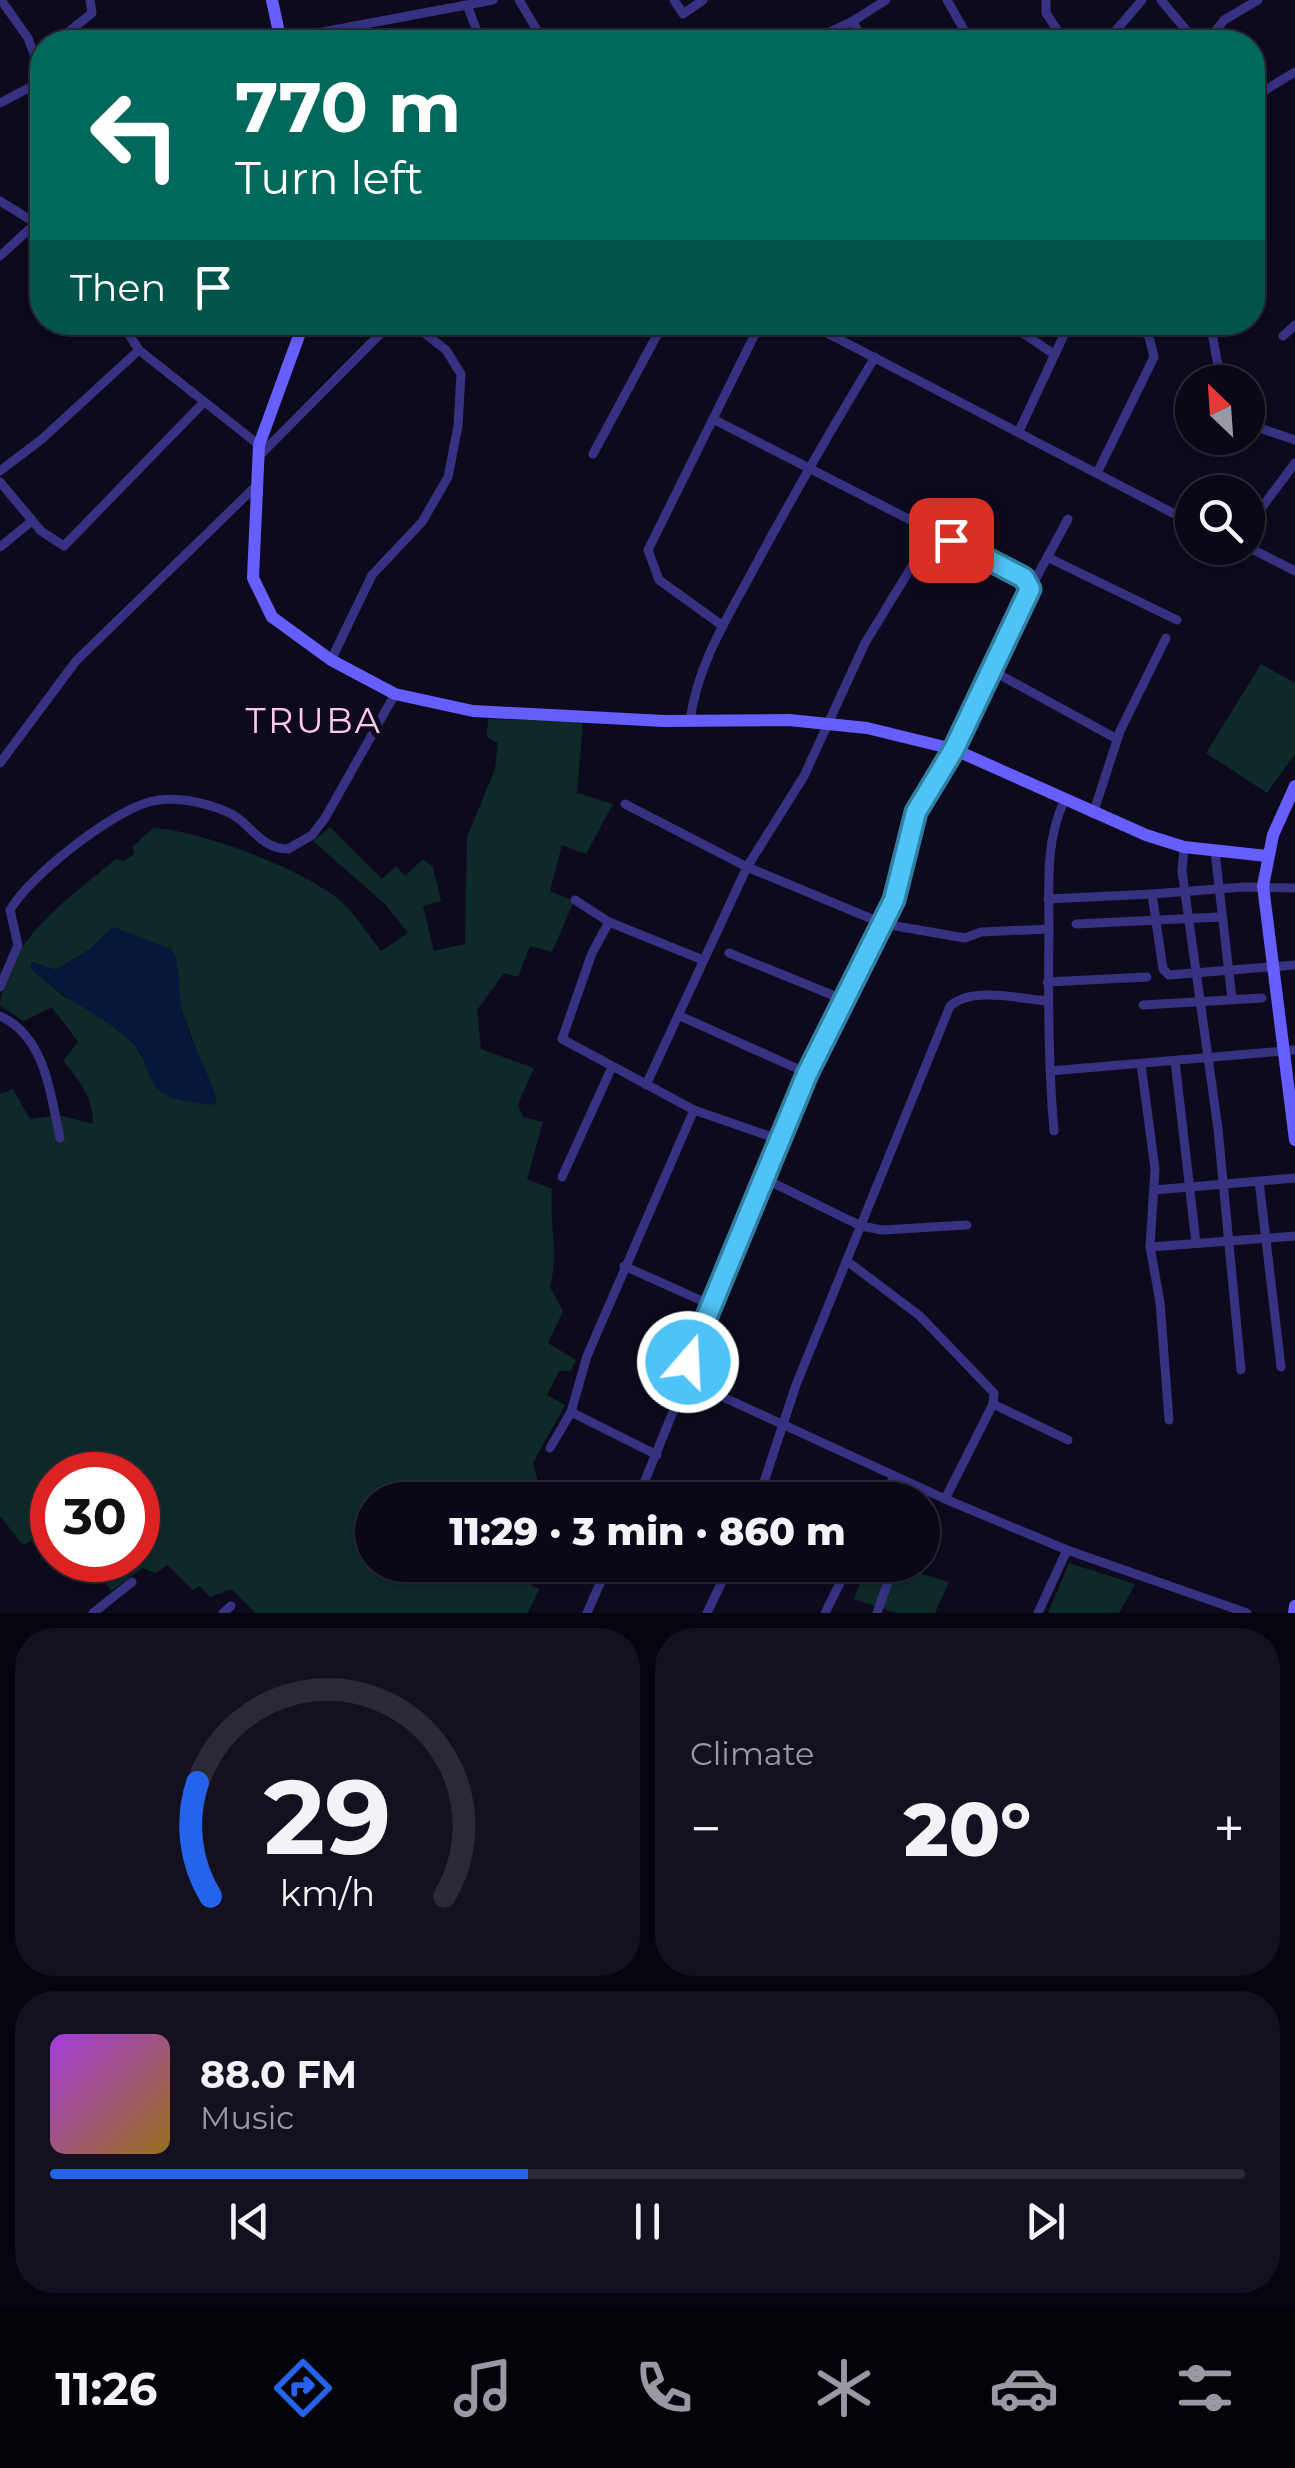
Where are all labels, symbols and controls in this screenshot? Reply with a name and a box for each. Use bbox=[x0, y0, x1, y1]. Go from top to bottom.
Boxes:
text: 770 m bbox=[235, 64, 461, 150]
icon: left bbox=[70, 70, 200, 200]
text: Turn left bbox=[235, 150, 423, 205]
icon: arrive bbox=[186, 260, 241, 315]
text: Then bbox=[70, 264, 166, 311]
north arrow bbox=[1175, 365, 1265, 455]
map controls bbox=[1175, 365, 1265, 565]
button: search bbox=[1175, 475, 1265, 565]
pin bbox=[909, 498, 994, 583]
icon: arrive bbox=[924, 513, 979, 568]
district label: TRUBA bbox=[246, 699, 382, 742]
position arrow bbox=[636, 1310, 740, 1414]
speed limit sign: 30 bbox=[30, 1452, 160, 1582]
text: 11:29 · 3 min · 860 m bbox=[449, 1508, 846, 1555]
text: Climate bbox=[690, 1734, 814, 1773]
text: 29 bbox=[264, 1753, 391, 1880]
text: 20° bbox=[904, 1783, 1031, 1875]
text: − bbox=[690, 1795, 722, 1862]
text: + bbox=[1213, 1795, 1245, 1862]
text: km/h bbox=[280, 1871, 375, 1915]
text: 88.0 FM bbox=[200, 2051, 357, 2098]
text: Music bbox=[200, 2098, 294, 2137]
icon: previous bbox=[222, 2194, 277, 2249]
icon: pause bbox=[620, 2194, 675, 2249]
icon: next bbox=[1018, 2194, 1073, 2249]
icon: directions bbox=[268, 2353, 338, 2423]
icon: music bbox=[448, 2353, 518, 2423]
icon: phone bbox=[629, 2353, 699, 2423]
icon: climate bbox=[809, 2353, 879, 2423]
icon: car bbox=[989, 2353, 1059, 2423]
icon: filters bbox=[1170, 2353, 1240, 2423]
text: 11:26 bbox=[55, 2361, 157, 2416]

